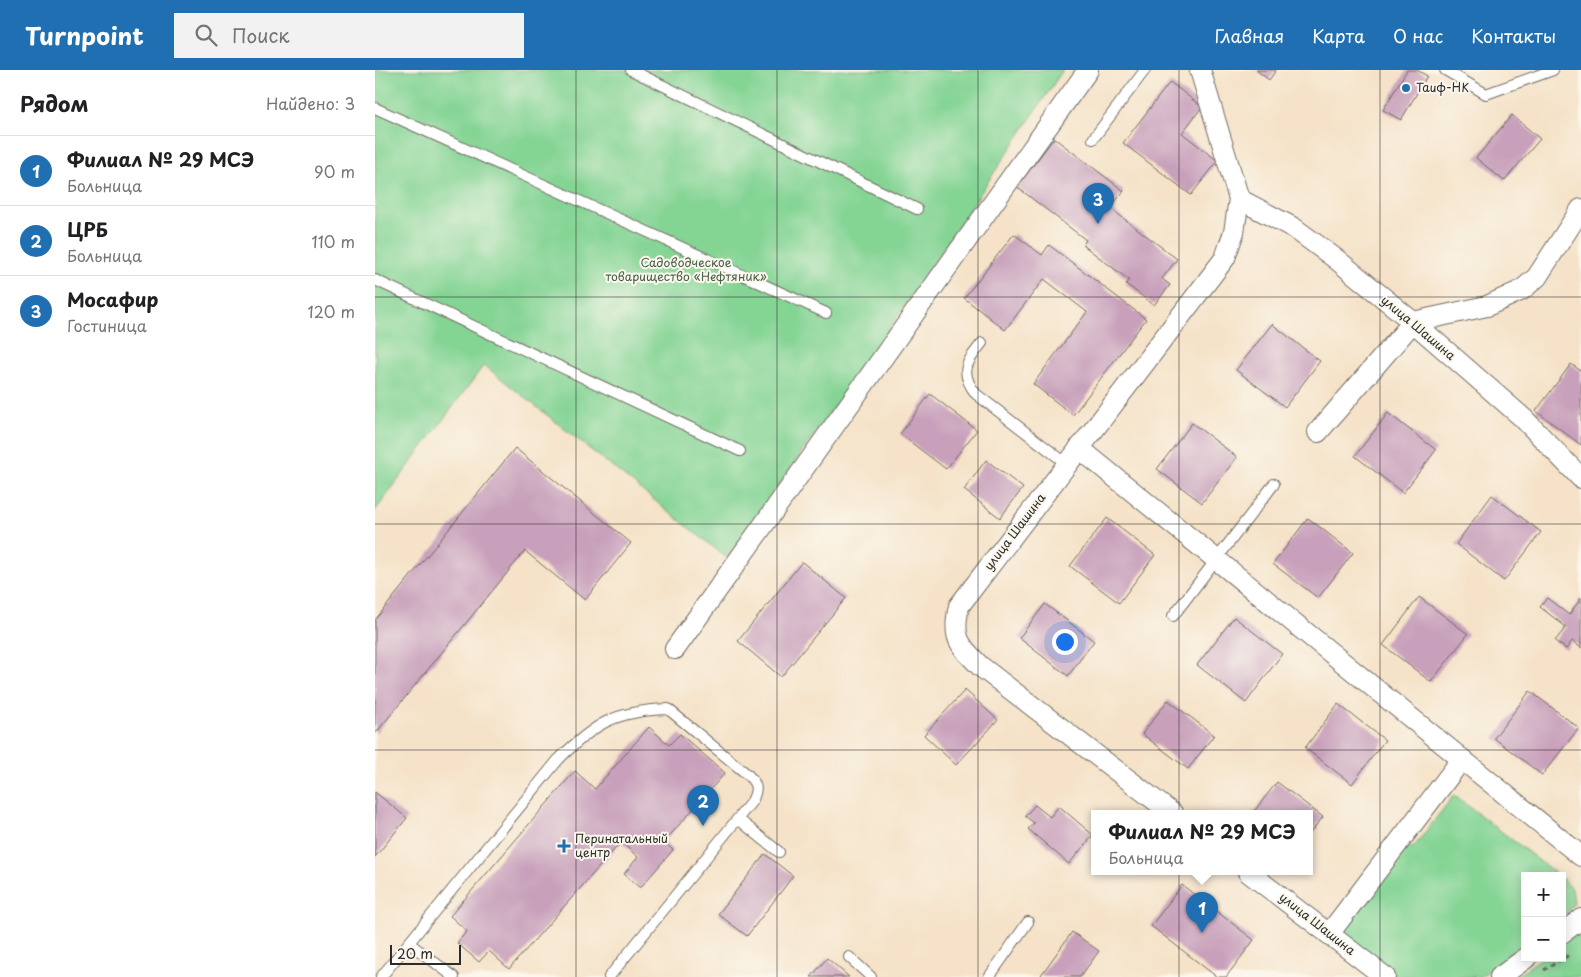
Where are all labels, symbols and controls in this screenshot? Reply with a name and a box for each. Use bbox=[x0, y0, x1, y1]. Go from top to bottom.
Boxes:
search box bbox=[174, 13, 524, 58]
text: Turnpoint bbox=[25, 17, 144, 53]
icon: search bbox=[192, 21, 220, 49]
text: Поиск bbox=[232, 21, 290, 49]
text: Главная bbox=[1215, 22, 1284, 49]
text: Карта bbox=[1312, 22, 1365, 49]
text: О нас bbox=[1393, 22, 1443, 49]
text: Контакты bbox=[1471, 22, 1556, 49]
place label: Таиф-НК bbox=[1416, 78, 1469, 96]
marker: Таиф-НК bbox=[1400, 82, 1412, 94]
text: Рядом bbox=[20, 87, 88, 119]
text: Найдено: 3 bbox=[266, 91, 355, 115]
text: Филиал № 29 МСЭ bbox=[67, 145, 254, 173]
text: 1 bbox=[32, 159, 40, 183]
text: 90 m bbox=[314, 159, 355, 183]
text: Больница bbox=[67, 173, 142, 197]
pin: 3 bbox=[1082, 183, 1114, 224]
text: ЦРБ bbox=[67, 215, 108, 243]
text: 2 bbox=[30, 229, 42, 253]
text: 110 m bbox=[312, 229, 355, 253]
text: Больница bbox=[67, 243, 142, 267]
park label: Садоводческое товарищество «Нефтяник» bbox=[605, 253, 767, 285]
text: Мосафир bbox=[67, 285, 158, 313]
street label: улица Шашина bbox=[1377, 291, 1460, 364]
text: 3 bbox=[31, 299, 41, 323]
text: 120 m bbox=[308, 299, 355, 323]
text: Гостиница bbox=[67, 313, 147, 337]
street label: улица Шашина bbox=[979, 489, 1049, 574]
your location bbox=[1052, 629, 1078, 655]
pin: 2 bbox=[687, 785, 719, 826]
popup bbox=[1091, 810, 1313, 875]
text: Филиал № 29 МСЭ bbox=[1108, 817, 1296, 845]
place label: Перинатальный центр bbox=[575, 829, 668, 861]
marker: Перинатальный центр bbox=[557, 839, 571, 853]
text: Больница bbox=[1108, 845, 1184, 869]
map controls bbox=[1521, 872, 1566, 962]
button: + bbox=[1521, 872, 1566, 917]
street label: улица Шашина bbox=[1276, 888, 1360, 959]
pin: 1 bbox=[1186, 892, 1218, 933]
button: − bbox=[1521, 917, 1566, 962]
scale bar bbox=[390, 942, 461, 965]
text: 20 m bbox=[397, 943, 433, 964]

